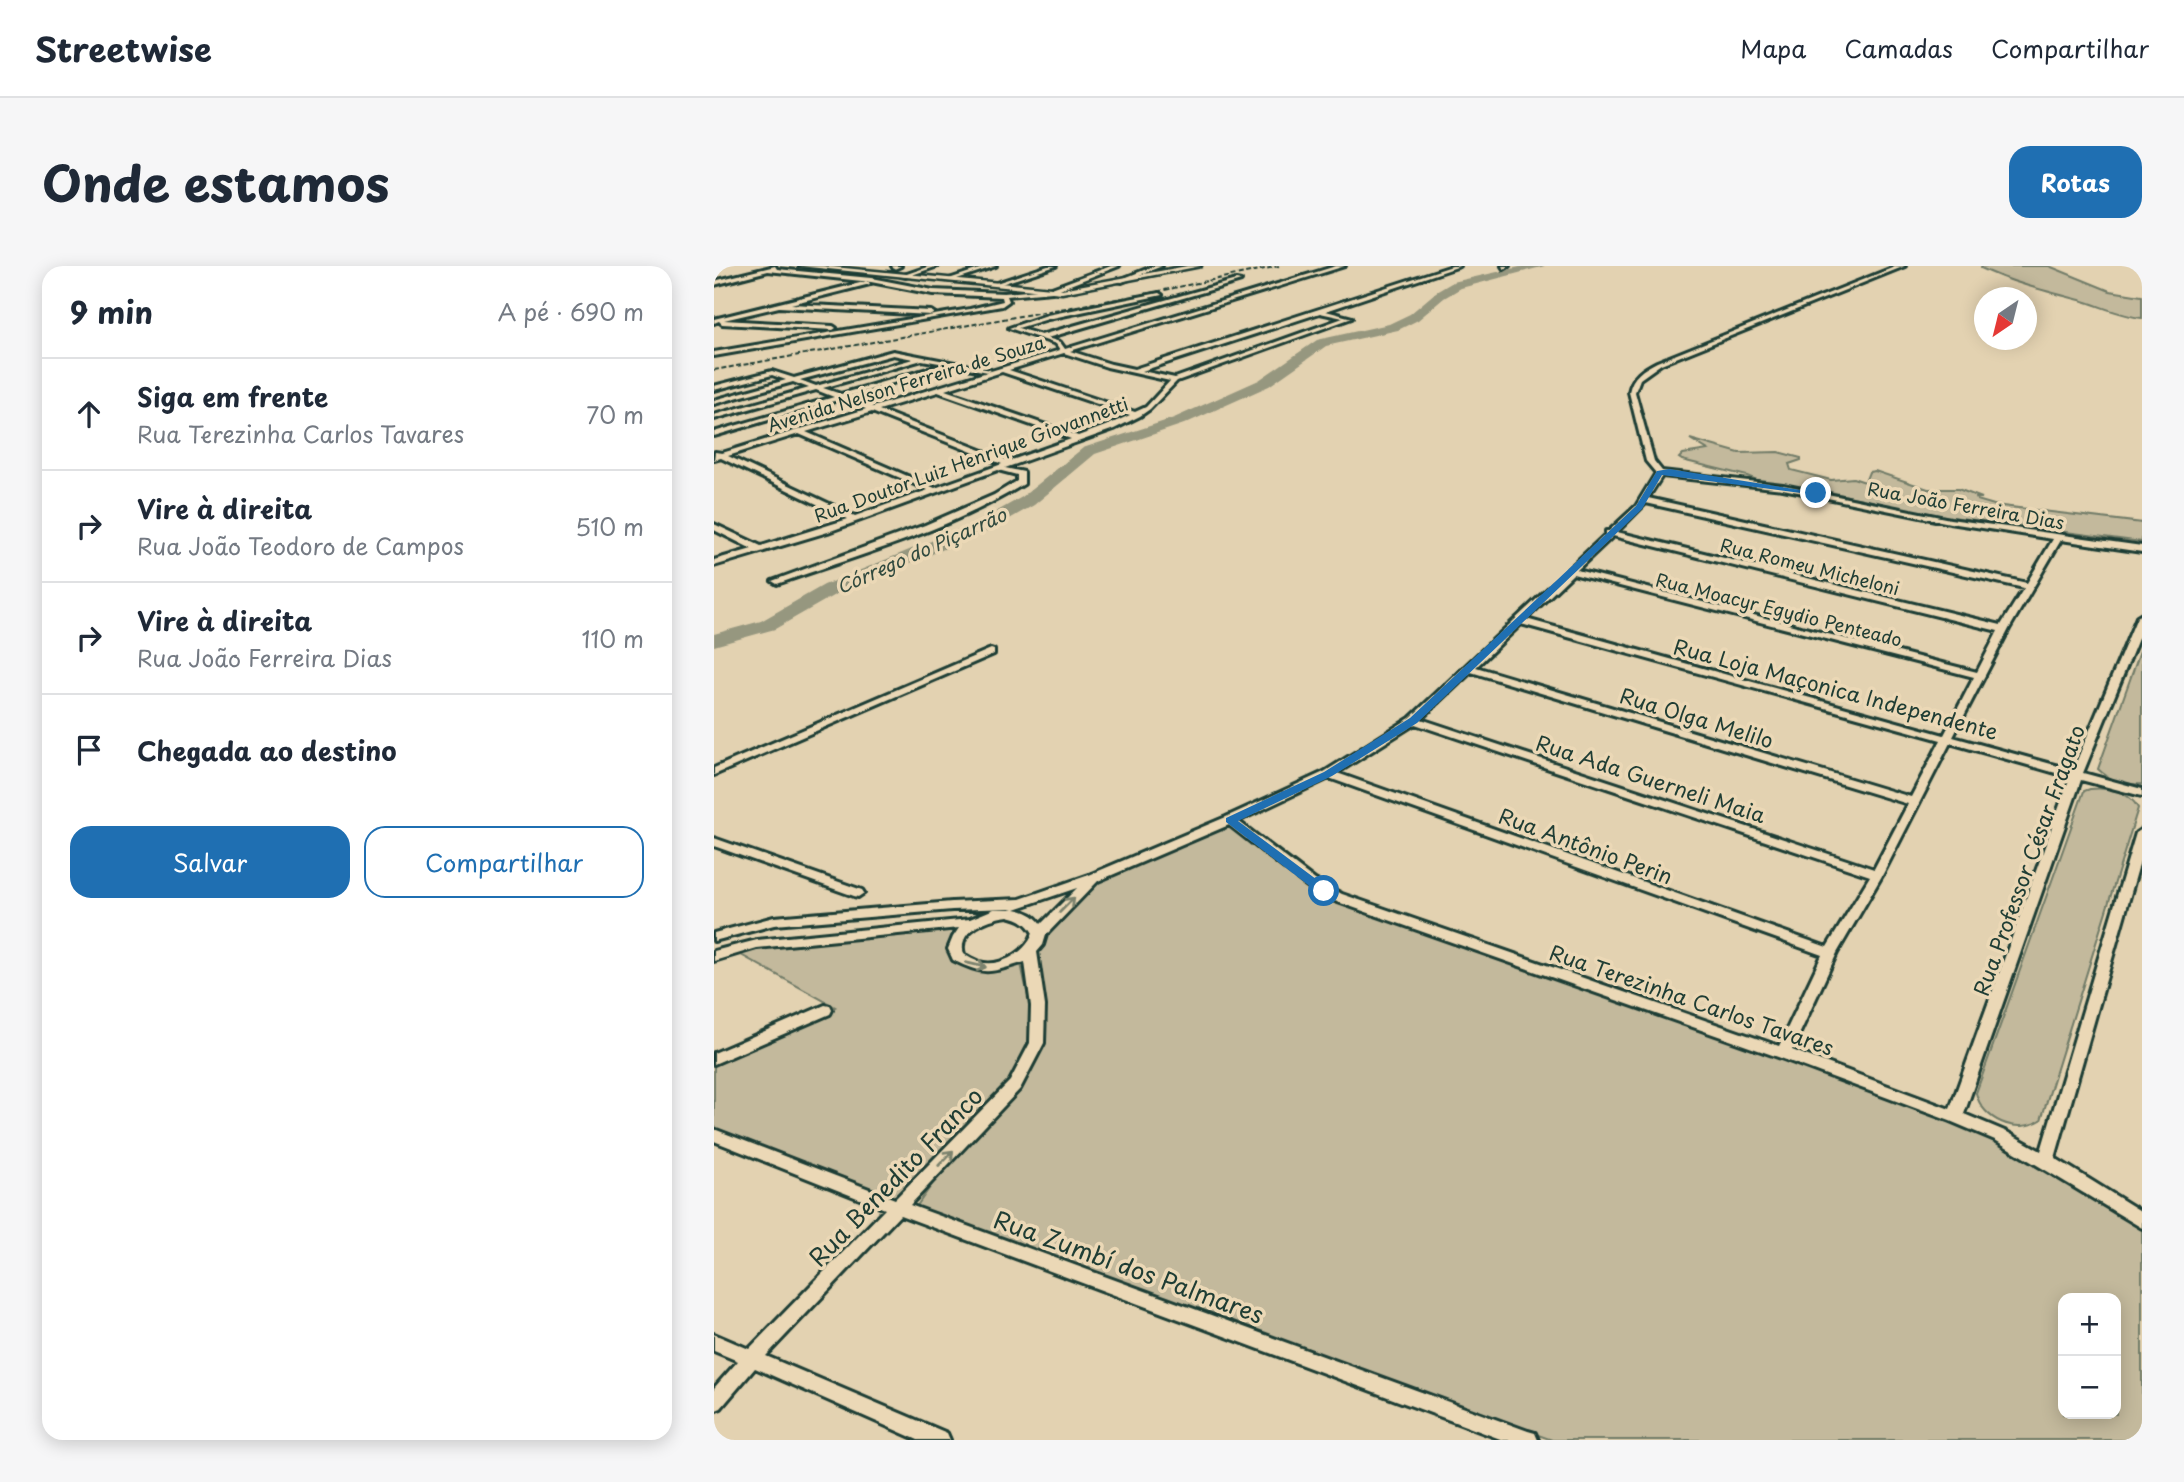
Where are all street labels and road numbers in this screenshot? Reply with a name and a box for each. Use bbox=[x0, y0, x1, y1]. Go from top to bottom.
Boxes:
street label: Avenida Nelson Ferreira de Souza bbox=[764, 328, 1049, 438]
street label: Rua Doutor Luiz Henrique Giovannetti bbox=[810, 389, 1132, 529]
street label: Rua João Ferreira Dias bbox=[1865, 474, 2067, 536]
street label: Rua Romeu Micheloni bbox=[1718, 531, 1902, 601]
street label: Rua Moacyr Egydio Penteado bbox=[1653, 565, 1905, 653]
street label: Rua Loja Maçonica Independente bbox=[1670, 629, 2002, 747]
street label: Rua Olga Melilo bbox=[1616, 678, 1778, 756]
street label: Rua Professor César Fragato bbox=[1964, 720, 2092, 1000]
street label: Rua Ada Guerneli Maia bbox=[1532, 726, 1771, 831]
street label: Rua Antônio Perin bbox=[1495, 799, 1677, 891]
street label: Rua Terezinha Carlos Tavares bbox=[1546, 935, 1838, 1063]
street label: Rua Benedito Franco bbox=[800, 1078, 990, 1274]
street label: Rua Zumbí dos Palmares bbox=[989, 1200, 1269, 1332]

